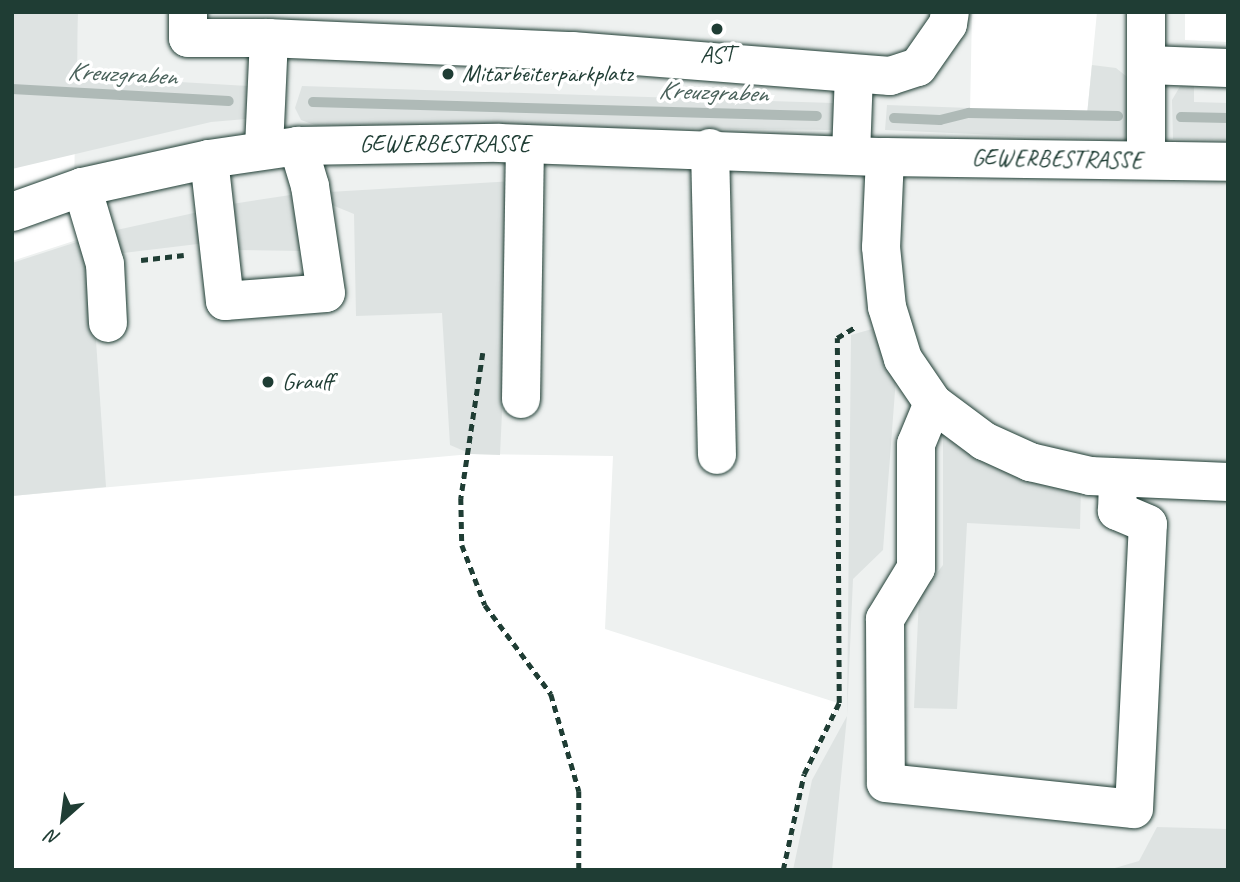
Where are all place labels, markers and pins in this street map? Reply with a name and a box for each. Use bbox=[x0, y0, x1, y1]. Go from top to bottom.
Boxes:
marker: AST bbox=[709, 21, 725, 37]
place label: AST bbox=[700, 41, 734, 69]
place label: Mitarbeiterparkplatz bbox=[462, 60, 633, 88]
marker: Mitarbeiterparkplatz bbox=[440, 66, 456, 82]
place label: Grauff bbox=[282, 368, 334, 396]
marker: Grauff bbox=[260, 374, 276, 390]

